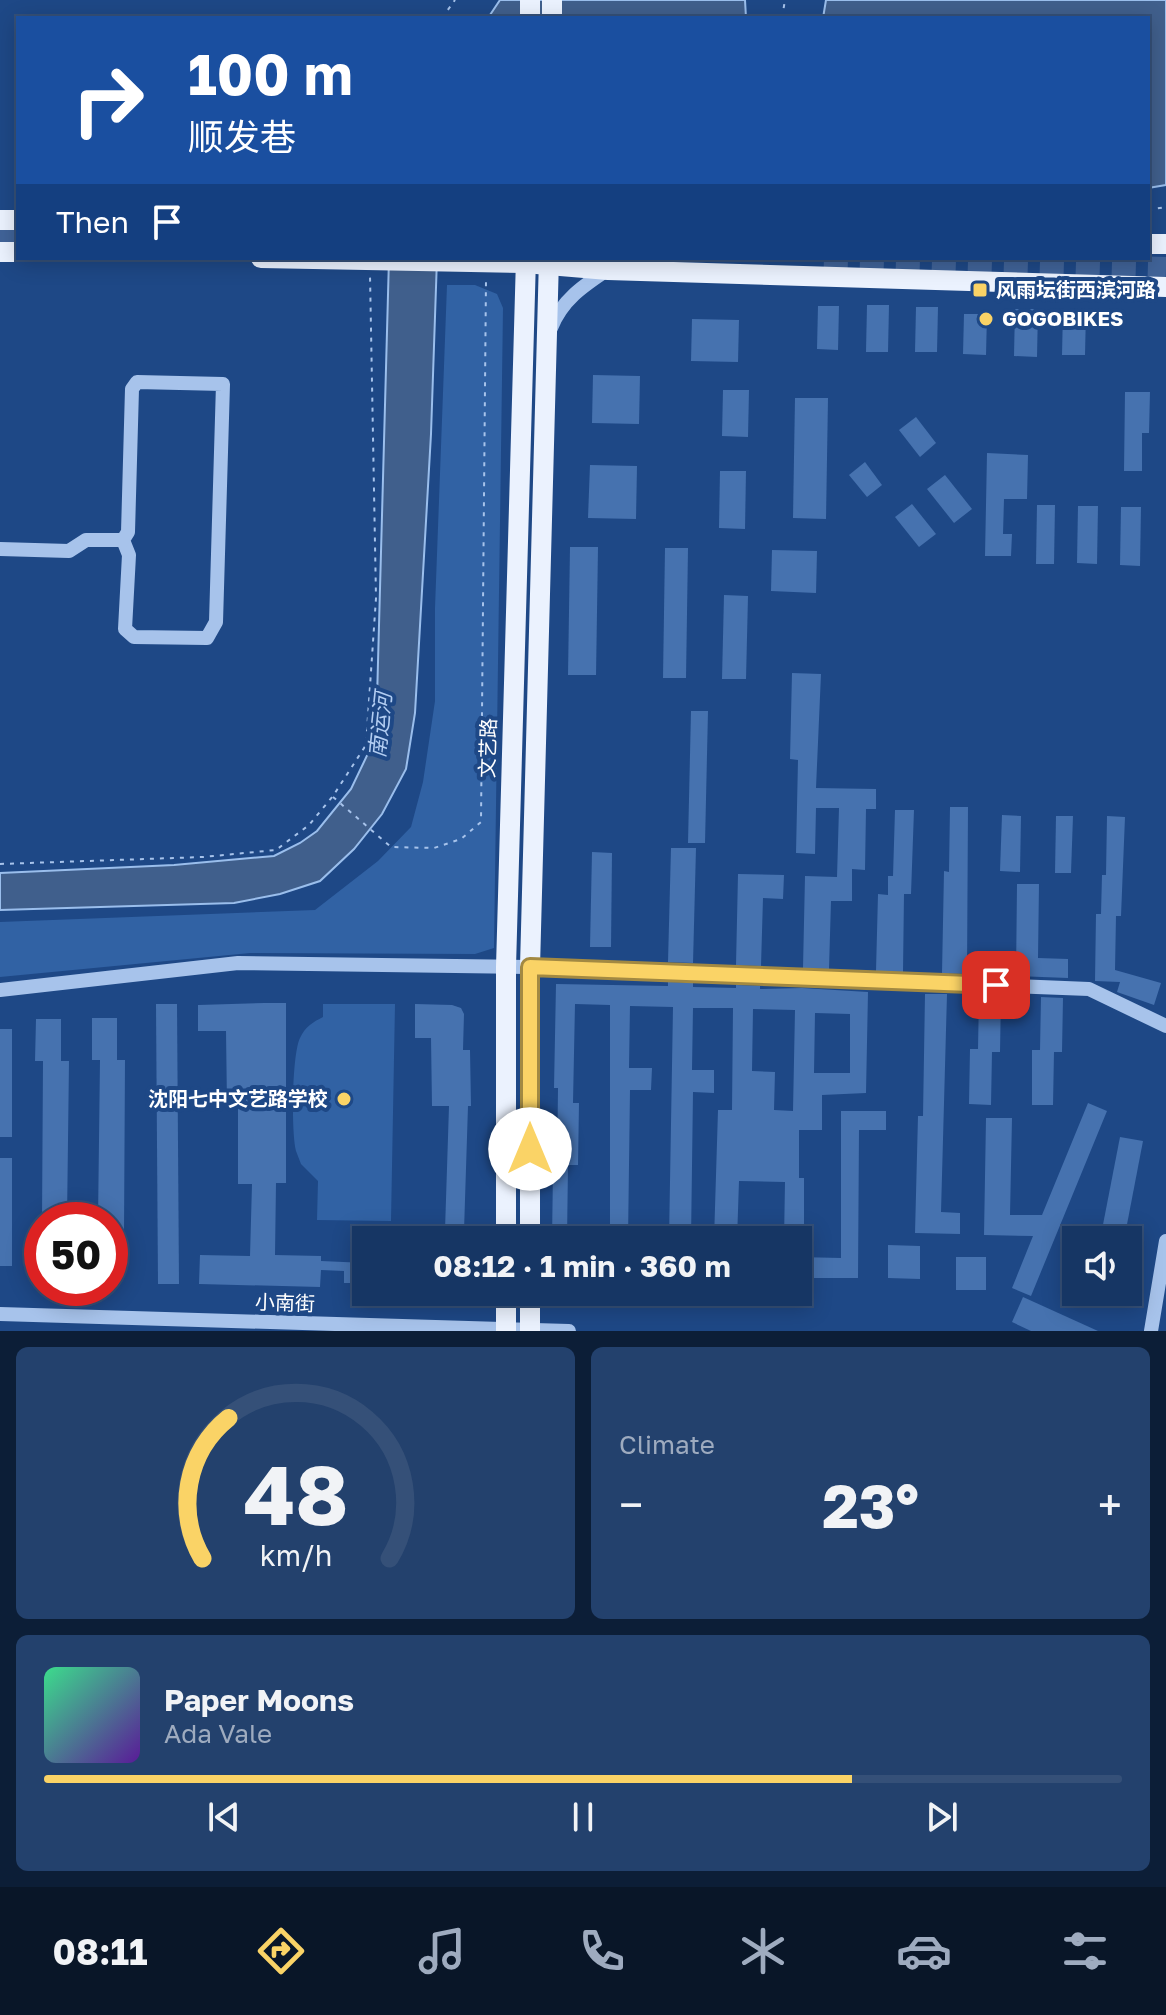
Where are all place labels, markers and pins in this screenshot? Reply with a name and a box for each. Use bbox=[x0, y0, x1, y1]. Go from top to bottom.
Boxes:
place label: 风雨坛街西滨河路 bbox=[996, 277, 1156, 301]
marker: 风雨坛街西滨河路 bbox=[971, 281, 989, 299]
place label: GOGOBIKES bbox=[1002, 306, 1123, 330]
marker: GOGOBIKES bbox=[977, 310, 995, 328]
pin bbox=[962, 951, 1030, 1019]
place label: 沈阳七中文艺路学校 bbox=[148, 1086, 328, 1110]
marker: 沈阳七中文艺路学校 bbox=[335, 1090, 353, 1108]

